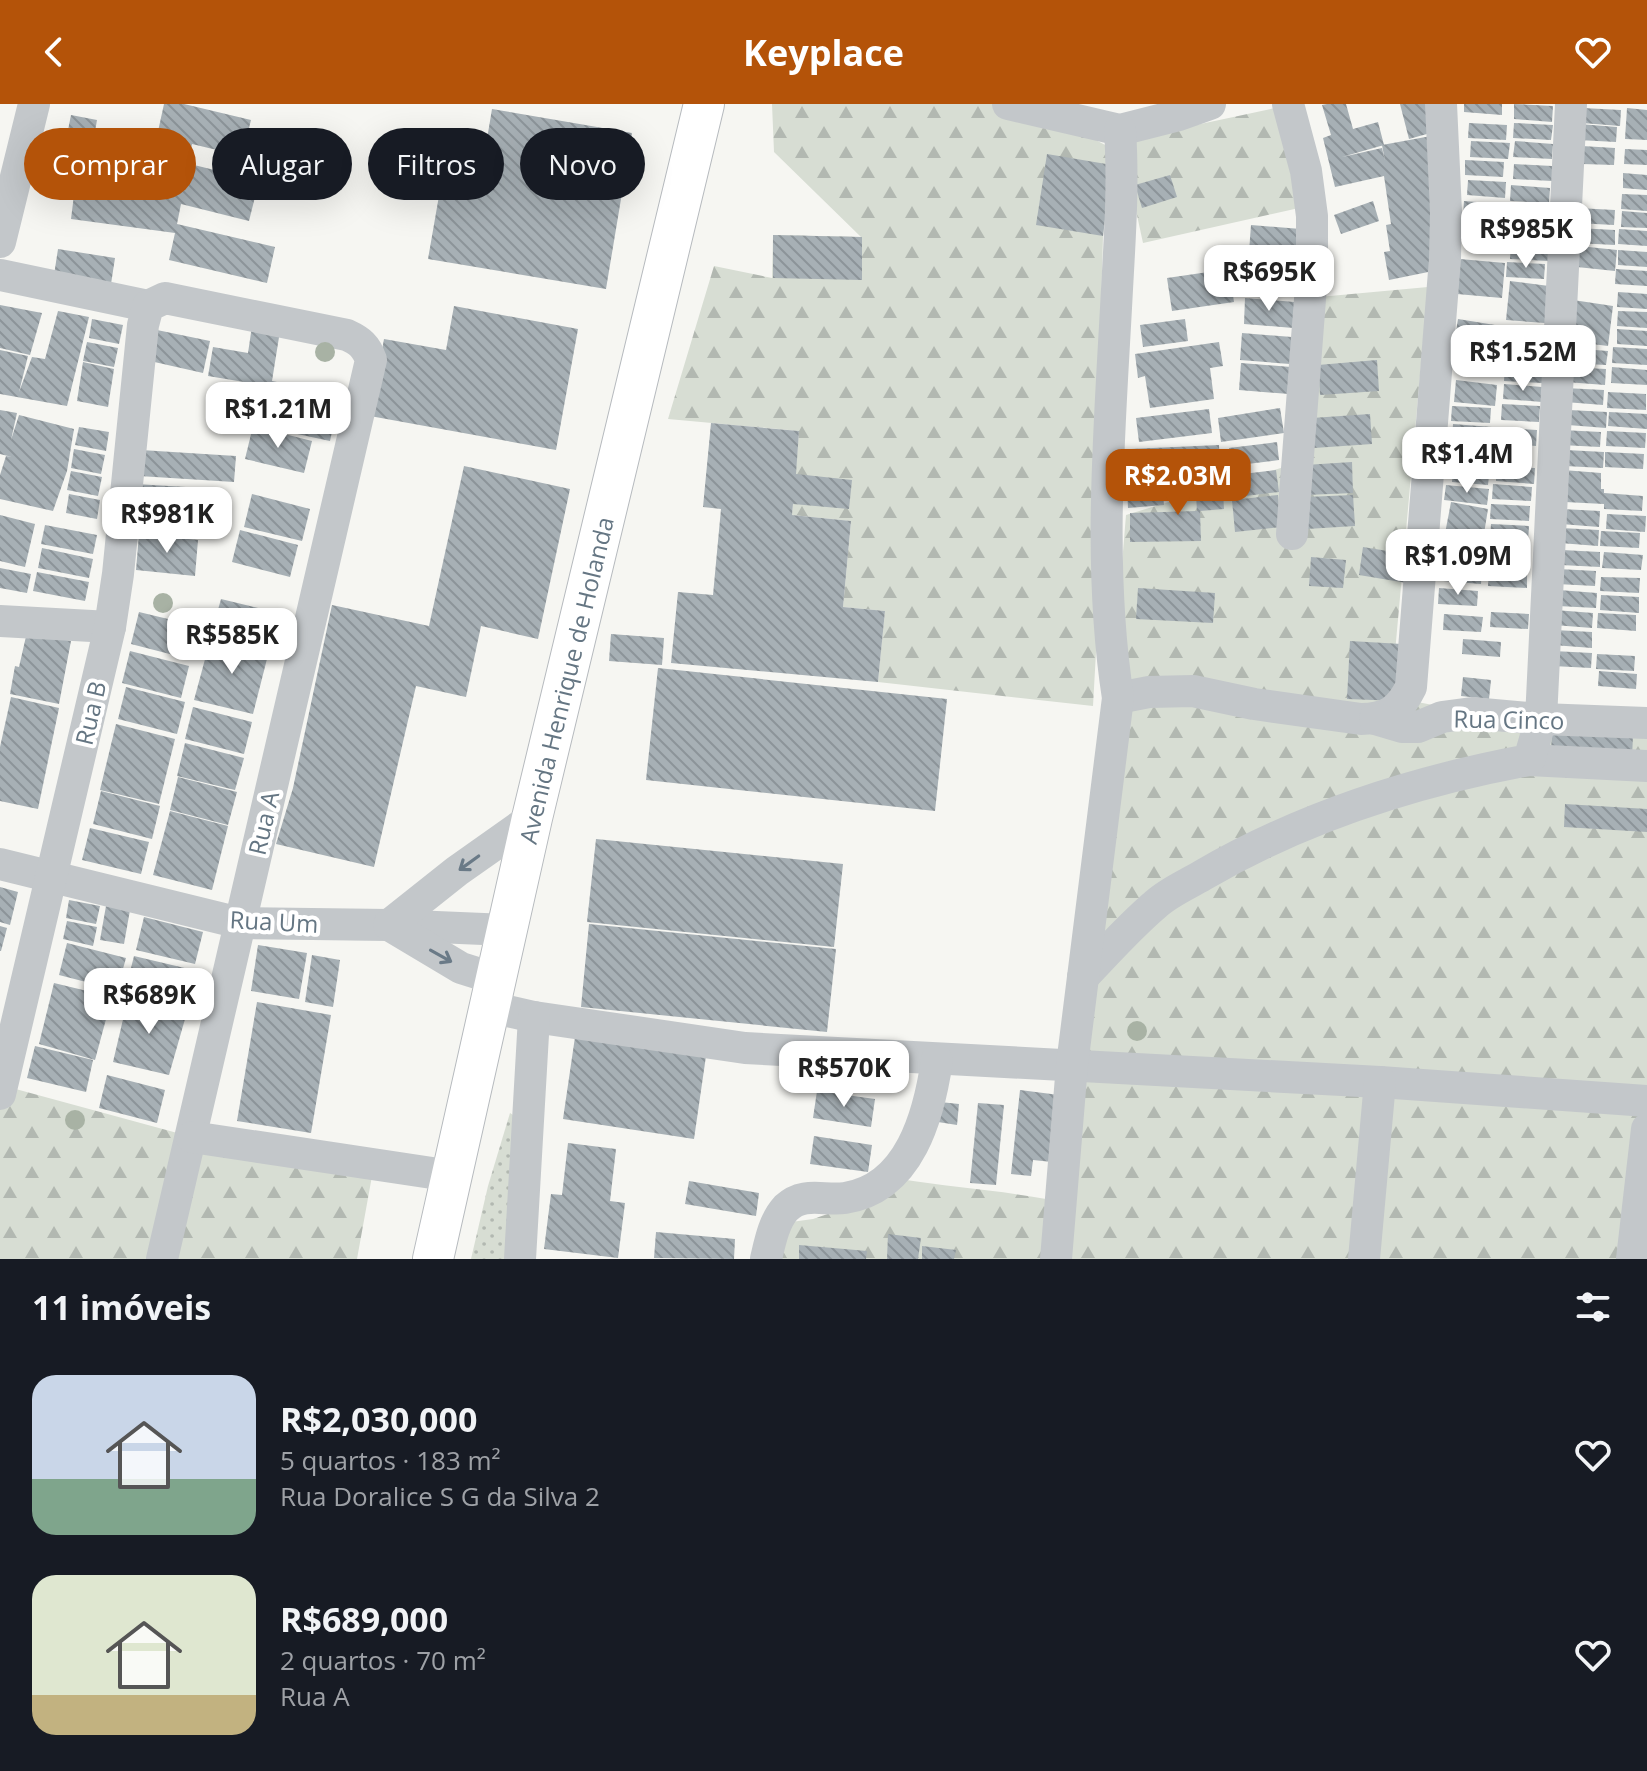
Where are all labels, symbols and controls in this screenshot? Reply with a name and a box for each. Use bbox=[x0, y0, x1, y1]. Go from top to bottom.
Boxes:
text: Keyplace bbox=[743, 28, 904, 77]
icon: back bbox=[32, 30, 76, 74]
icon: heart bbox=[1571, 30, 1615, 74]
chip: Comprar bbox=[24, 128, 196, 200]
chip: Alugar bbox=[212, 128, 352, 200]
chip: Filtros bbox=[368, 128, 504, 200]
chip: Novo bbox=[520, 128, 645, 200]
pin: R$985K bbox=[1461, 202, 1591, 270]
text: R$985K bbox=[1479, 210, 1573, 246]
pin: R$695K bbox=[1204, 245, 1334, 313]
text: R$695K bbox=[1222, 253, 1316, 289]
pin: R$1.52M bbox=[1449, 325, 1597, 393]
text: R$1.52M bbox=[1469, 333, 1577, 369]
pin: R$1.21M bbox=[204, 382, 352, 450]
text: R$1.21M bbox=[224, 390, 332, 426]
pin: R$1.4M bbox=[1402, 427, 1532, 495]
text: R$1.4M bbox=[1420, 435, 1514, 471]
pin: R$2.03M bbox=[1104, 449, 1252, 517]
text: R$2.03M bbox=[1124, 457, 1232, 493]
pin: R$981K bbox=[102, 487, 232, 555]
text: R$981K bbox=[120, 495, 214, 531]
street label: Avenida Henrique de Holanda bbox=[510, 513, 621, 847]
pin: R$1.09M bbox=[1384, 529, 1532, 597]
text: R$1.09M bbox=[1404, 537, 1512, 573]
pin: R$585K bbox=[167, 608, 297, 676]
text: R$585K bbox=[185, 616, 279, 652]
street label: Rua B bbox=[67, 678, 113, 748]
street label: Rua Cinco bbox=[1453, 702, 1565, 736]
street label: Rua A bbox=[240, 787, 286, 858]
one-way arrow bbox=[458, 855, 480, 871]
street label: Rua Um bbox=[229, 902, 319, 940]
one-way arrow bbox=[429, 948, 452, 964]
pin: R$689K bbox=[84, 968, 214, 1036]
text: R$689K bbox=[102, 976, 196, 1012]
pin: R$570K bbox=[779, 1041, 909, 1109]
text: R$570K bbox=[797, 1049, 891, 1085]
text: 11 imóveis bbox=[32, 1284, 211, 1330]
icon: filters bbox=[1571, 1285, 1615, 1329]
text: R$2,030,000 bbox=[280, 1396, 477, 1442]
icon: home bbox=[96, 1407, 192, 1503]
icon: heart bbox=[1571, 1433, 1615, 1477]
text: 5 quartos · 183 m² bbox=[280, 1442, 501, 1478]
text: Rua Doralice S G da Silva 2 bbox=[280, 1478, 600, 1514]
text: R$689,000 bbox=[280, 1596, 448, 1642]
icon: home bbox=[96, 1607, 192, 1703]
icon: heart bbox=[1571, 1633, 1615, 1677]
text: 2 quartos · 70 m² bbox=[280, 1642, 486, 1678]
text: Rua A bbox=[280, 1678, 350, 1714]

